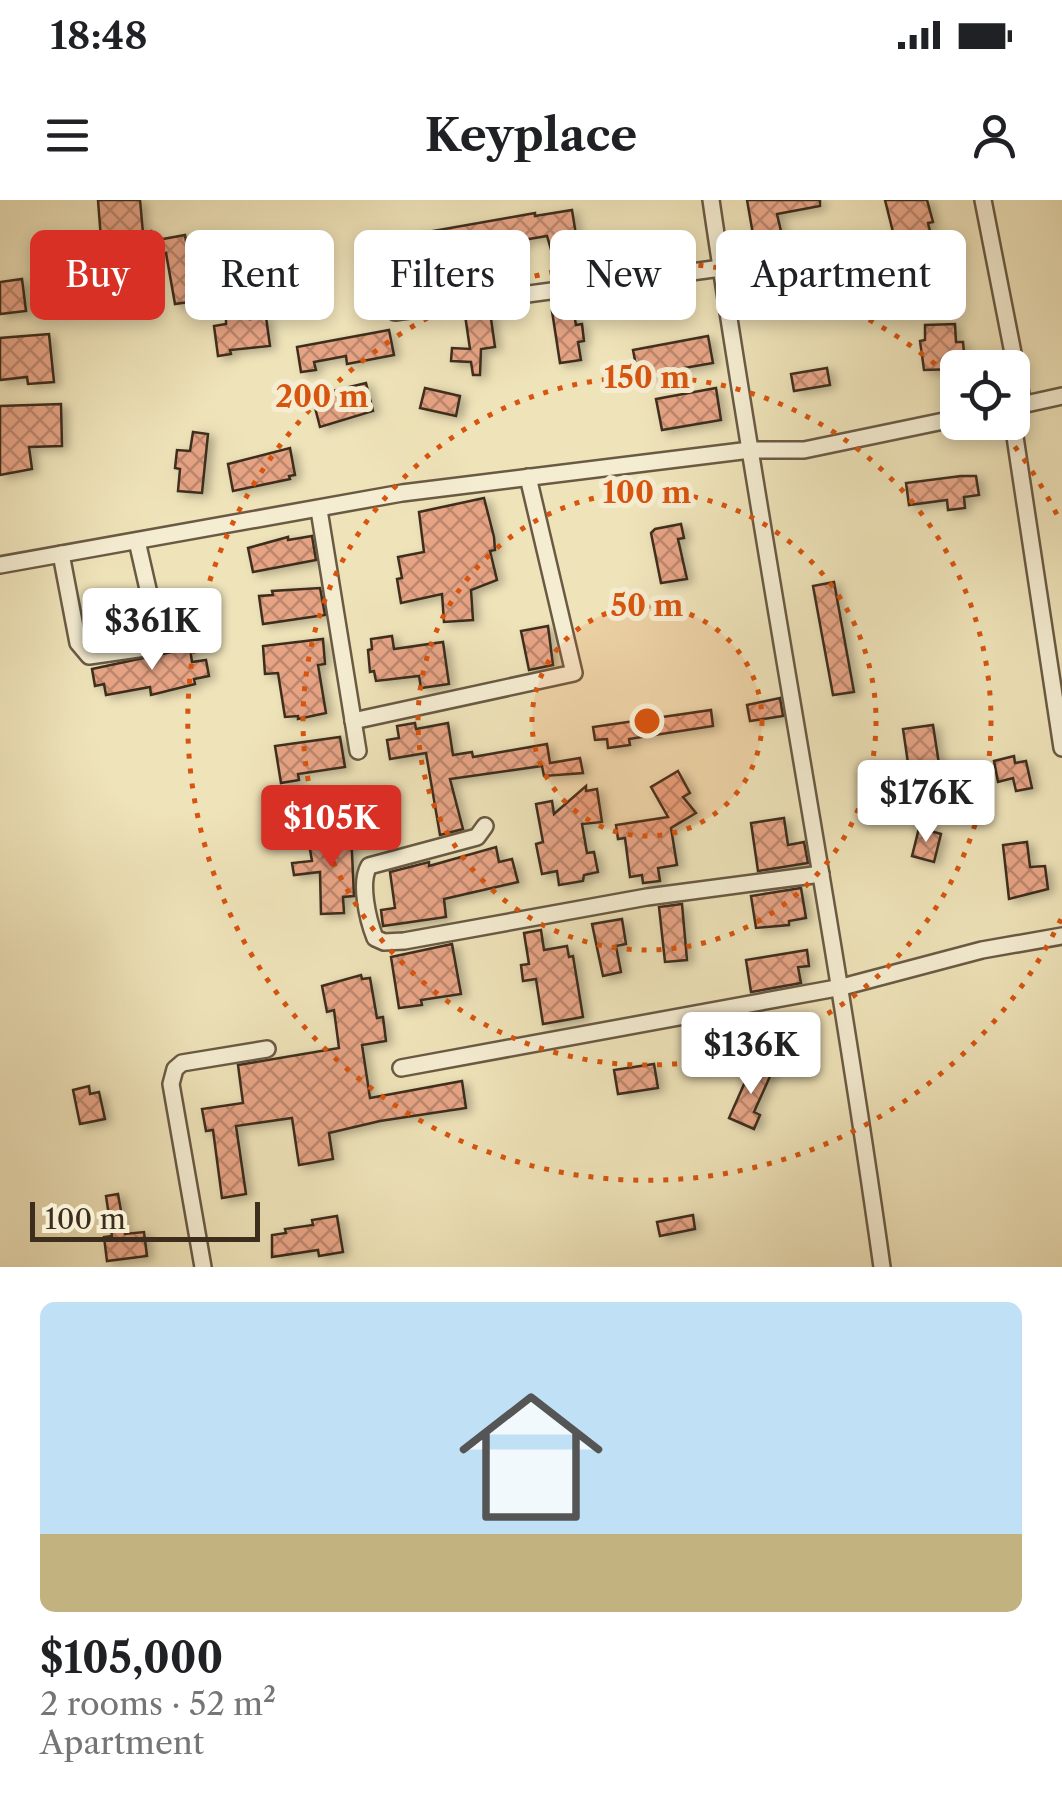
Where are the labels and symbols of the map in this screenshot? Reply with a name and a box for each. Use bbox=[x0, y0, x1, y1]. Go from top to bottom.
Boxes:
text: 150 m bbox=[604, 359, 690, 396]
text: 200 m bbox=[275, 378, 369, 415]
text: 100 m bbox=[603, 474, 692, 511]
text: 50 m bbox=[610, 587, 684, 624]
pin: $361K bbox=[82, 588, 222, 673]
centre of rings bbox=[629, 703, 665, 739]
pin: $176K bbox=[856, 760, 996, 845]
pin: $105K bbox=[261, 785, 401, 870]
pin: $136K bbox=[681, 1012, 821, 1097]
scale bar bbox=[30, 1197, 260, 1242]

